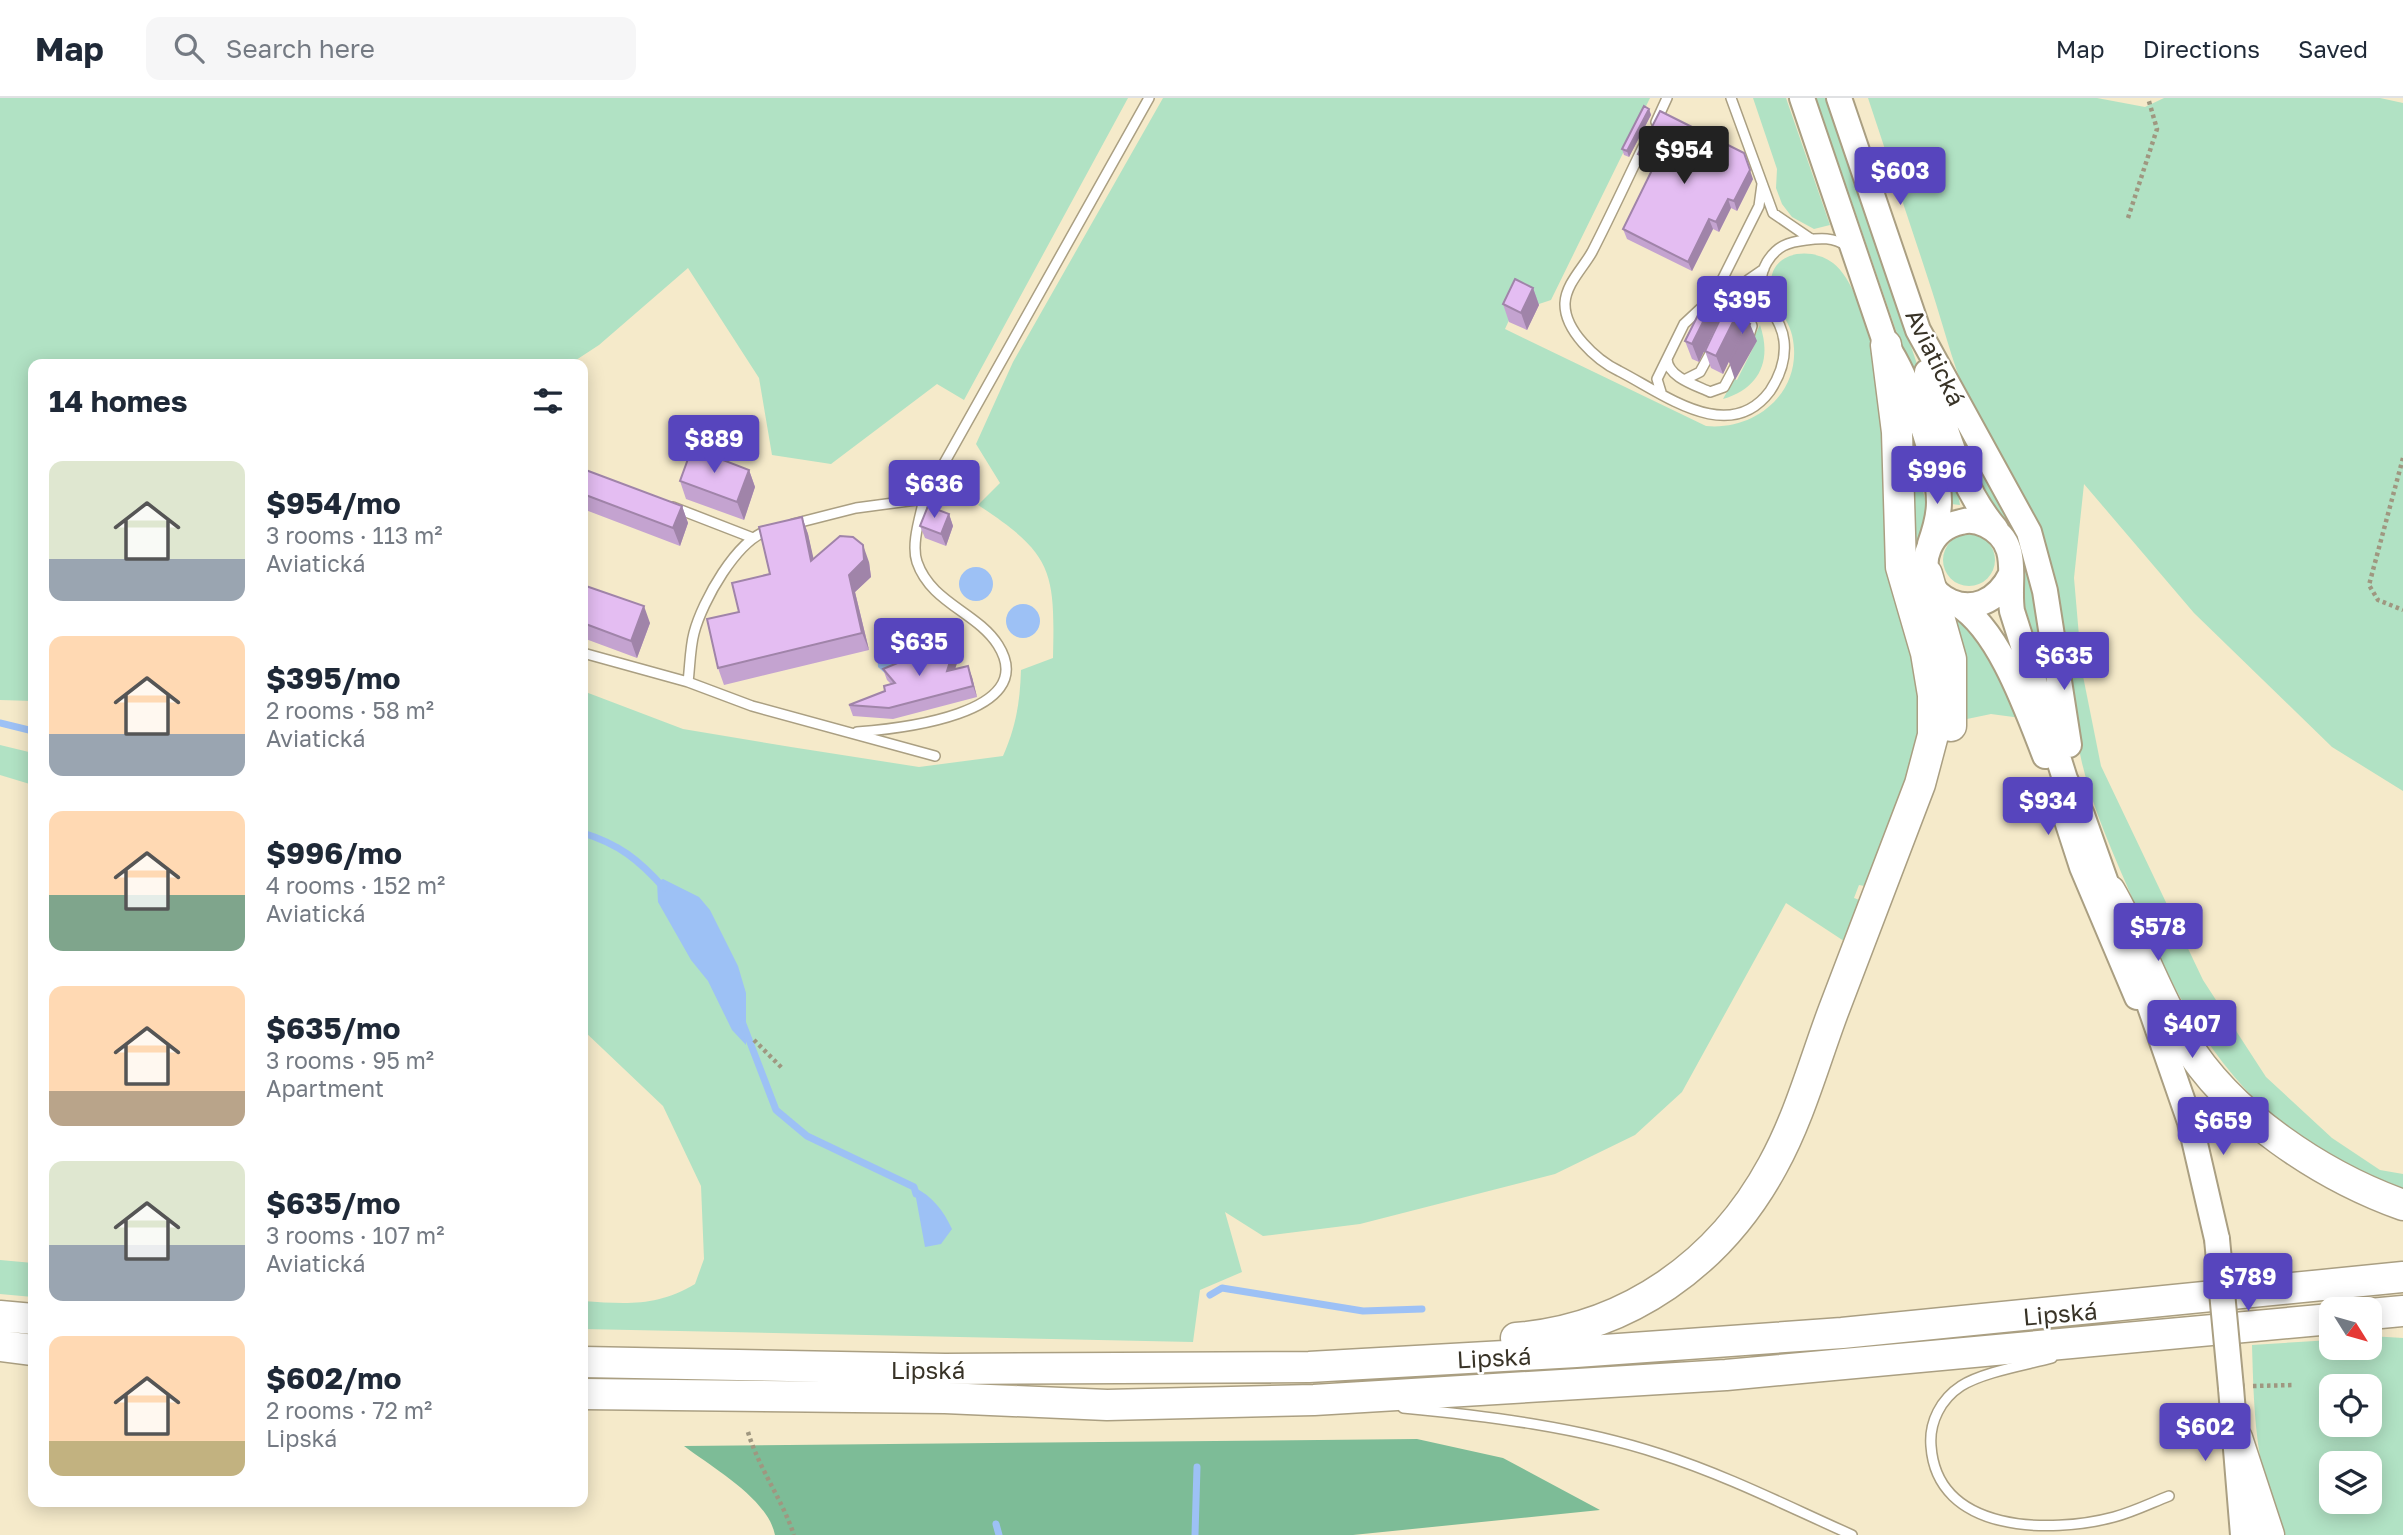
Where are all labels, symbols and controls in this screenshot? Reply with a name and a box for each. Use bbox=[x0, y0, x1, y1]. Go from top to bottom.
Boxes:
search box bbox=[146, 17, 636, 80]
text: Map bbox=[35, 29, 104, 68]
icon: search bbox=[170, 29, 208, 67]
text: Search here bbox=[226, 33, 375, 64]
text: Map bbox=[2056, 34, 2105, 63]
text: Directions bbox=[2143, 34, 2260, 63]
text: Saved bbox=[2298, 34, 2368, 63]
pin: $954 bbox=[1643, 126, 1725, 186]
text: $954 bbox=[1655, 135, 1713, 163]
pin: $603 bbox=[1859, 148, 1941, 207]
text: $603 bbox=[1871, 156, 1930, 184]
pin: $395 bbox=[1701, 276, 1783, 336]
text: $395 bbox=[1713, 285, 1771, 313]
street label: Aviatická bbox=[1900, 304, 1972, 410]
icon: filters bbox=[529, 382, 567, 420]
text: 14 homes bbox=[49, 383, 188, 419]
pin: $889 bbox=[673, 416, 755, 475]
text: $889 bbox=[684, 424, 744, 452]
pin: $996 bbox=[1896, 446, 1978, 506]
text: $996 bbox=[1907, 455, 1967, 483]
pin: $636 bbox=[893, 460, 975, 520]
text: $636 bbox=[905, 469, 963, 497]
text: $954/mo bbox=[266, 485, 401, 521]
icon: home bbox=[105, 489, 189, 573]
text: 3 rooms · 113 m² bbox=[266, 521, 443, 549]
text: Aviatická bbox=[266, 549, 366, 577]
pin: $635 bbox=[878, 618, 960, 678]
text: $635 bbox=[890, 627, 948, 655]
pin: $635 bbox=[2023, 632, 2105, 692]
text: $635 bbox=[2035, 641, 2093, 669]
text: $395/mo bbox=[266, 660, 400, 696]
icon: home bbox=[105, 664, 189, 748]
text: 2 rooms · 58 m² bbox=[266, 696, 434, 724]
text: Aviatická bbox=[266, 724, 366, 752]
pin: $934 bbox=[2007, 778, 2089, 837]
text: $934 bbox=[2019, 786, 2077, 814]
text: $996/mo bbox=[266, 835, 402, 871]
icon: home bbox=[105, 839, 189, 923]
text: 4 rooms · 152 m² bbox=[266, 871, 445, 899]
text: Aviatická bbox=[266, 899, 366, 927]
pin: $578 bbox=[2117, 904, 2199, 963]
text: $578 bbox=[2130, 912, 2186, 940]
pin: $407 bbox=[2151, 1000, 2233, 1060]
text: $407 bbox=[2163, 1009, 2221, 1037]
text: $635/mo bbox=[266, 1010, 400, 1046]
icon: home bbox=[105, 1014, 189, 1098]
text: 3 rooms · 95 m² bbox=[266, 1046, 434, 1074]
text: Apartment bbox=[266, 1074, 384, 1102]
pin: $659 bbox=[2182, 1098, 2264, 1157]
text: $659 bbox=[2194, 1106, 2252, 1134]
text: $635/mo bbox=[266, 1185, 400, 1221]
icon: home bbox=[105, 1189, 189, 1273]
text: 3 rooms · 107 m² bbox=[266, 1221, 444, 1249]
text: Aviatická bbox=[266, 1249, 366, 1277]
pin: $789 bbox=[2207, 1254, 2289, 1313]
text: $789 bbox=[2219, 1262, 2277, 1290]
street label: Lipská bbox=[2022, 1295, 2098, 1331]
north arrow bbox=[2319, 1297, 2382, 1360]
map controls bbox=[2319, 1297, 2382, 1514]
street label: Lipská bbox=[1456, 1341, 1532, 1373]
street label: Lipská bbox=[891, 1355, 965, 1384]
text: $602/mo bbox=[266, 1360, 402, 1396]
icon: home bbox=[105, 1364, 189, 1448]
button: locate bbox=[2319, 1374, 2382, 1437]
text: 2 rooms · 72 m² bbox=[266, 1396, 432, 1424]
pin: $602 bbox=[2164, 1404, 2246, 1463]
text: $602 bbox=[2176, 1412, 2235, 1440]
text: Lipská bbox=[266, 1424, 337, 1452]
button: layers bbox=[2319, 1451, 2382, 1514]

